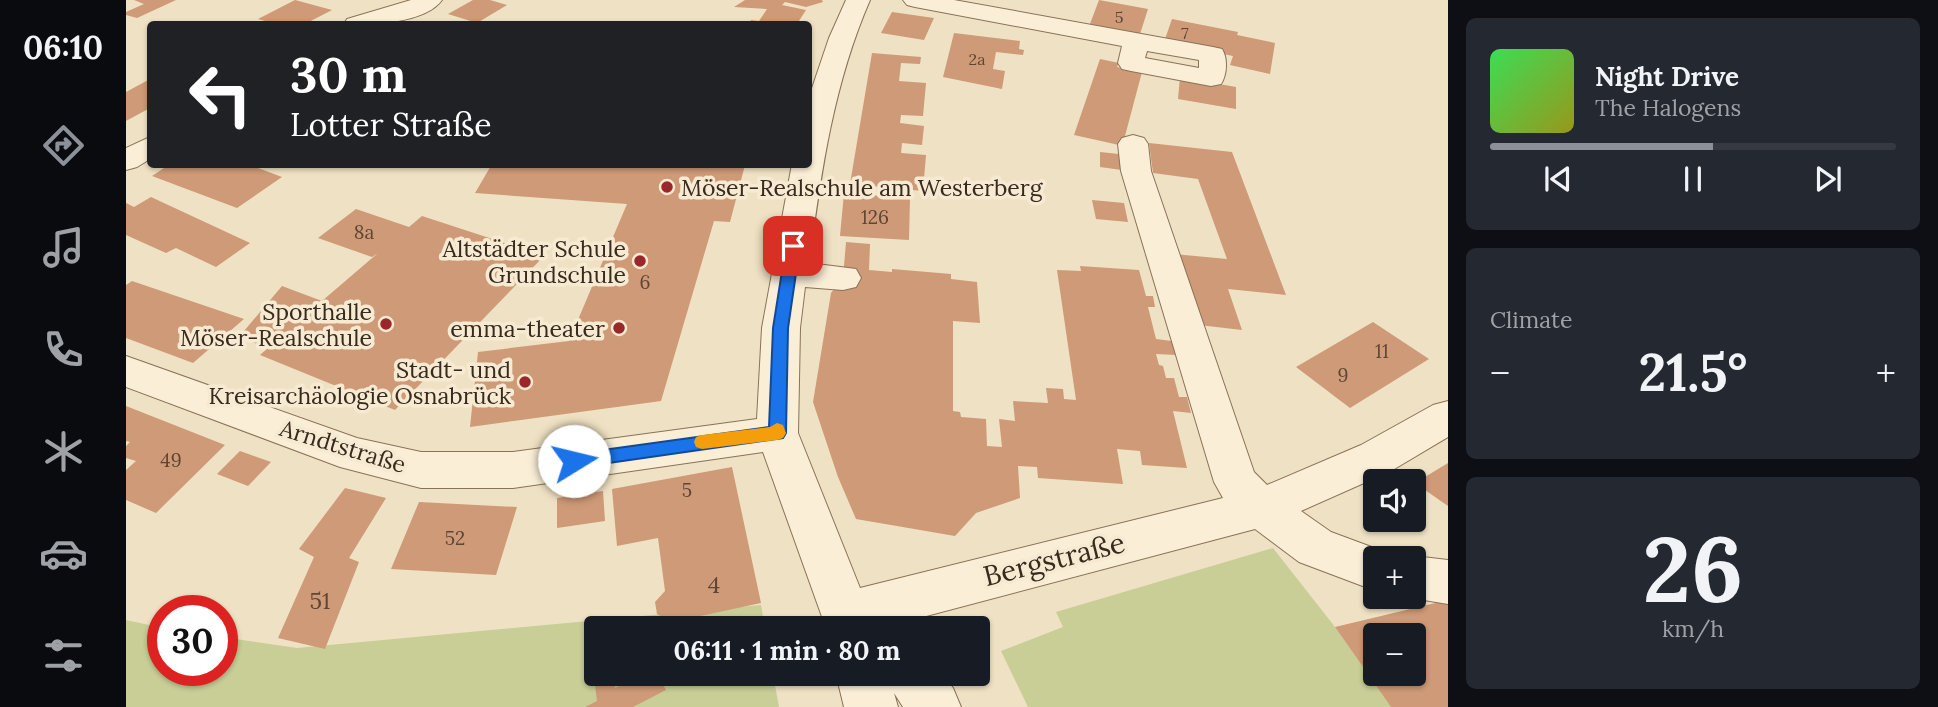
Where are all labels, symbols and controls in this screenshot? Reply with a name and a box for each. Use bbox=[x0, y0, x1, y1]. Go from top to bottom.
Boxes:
house number: 5 bbox=[1115, 7, 1123, 27]
house number: 7 bbox=[1181, 23, 1189, 43]
text: 06:10 bbox=[23, 27, 103, 68]
text: 30 m bbox=[290, 43, 407, 105]
icon: left bbox=[175, 49, 266, 140]
house number: 2a bbox=[969, 49, 985, 69]
text: Night Drive bbox=[1595, 60, 1739, 93]
text: The Halogens bbox=[1595, 93, 1741, 122]
text: Lotter Straße bbox=[290, 104, 492, 145]
icon: directions bbox=[39, 121, 88, 170]
icon: previous bbox=[1539, 160, 1577, 198]
icon: pause bbox=[1674, 160, 1712, 198]
icon: next bbox=[1809, 160, 1847, 198]
place label: Möser-Realschule am Westerberg bbox=[681, 173, 1044, 202]
marker: Möser-Realschule am Westerberg bbox=[659, 179, 675, 195]
house number: 126 bbox=[861, 205, 889, 229]
pin bbox=[763, 216, 823, 276]
house number: 8a bbox=[354, 220, 374, 244]
icon: music bbox=[39, 223, 88, 272]
icon: arrive bbox=[774, 227, 812, 265]
place label: Altstädter Schule Grundschule bbox=[442, 234, 626, 289]
marker: Altstädter Schule Grundschule bbox=[632, 253, 648, 269]
house number: 6 bbox=[640, 270, 651, 294]
place label: Sporthalle Möser-Realschule bbox=[180, 297, 372, 352]
text: Climate bbox=[1490, 305, 1572, 334]
place label: emma-theater bbox=[450, 314, 605, 343]
marker: Sporthalle Möser-Realschule bbox=[378, 316, 394, 332]
marker: emma-theater bbox=[611, 320, 627, 336]
icon: phone bbox=[39, 325, 88, 374]
house number: 11 bbox=[1375, 339, 1389, 363]
text: 21.5° bbox=[1639, 339, 1747, 405]
text: − bbox=[1490, 349, 1510, 397]
text: + bbox=[1876, 349, 1896, 397]
place label: Stadt- und Kreisarchäologie Osnabrück bbox=[209, 355, 512, 410]
house number: 9 bbox=[1338, 363, 1348, 387]
marker: Stadt- und Kreisarchäologie Osnabrück bbox=[517, 374, 533, 390]
street label: Arndtstraße bbox=[276, 413, 409, 479]
position arrow bbox=[537, 424, 611, 498]
icon: climate bbox=[39, 427, 88, 476]
house number: 49 bbox=[160, 448, 182, 472]
map controls bbox=[1363, 469, 1426, 686]
button: sound bbox=[1363, 469, 1426, 532]
house number: 5 bbox=[682, 478, 692, 502]
text: 26 bbox=[1643, 510, 1743, 627]
street label: Bergstraße bbox=[980, 524, 1128, 594]
house number: 52 bbox=[445, 526, 465, 550]
icon: car bbox=[39, 529, 88, 578]
button: + bbox=[1363, 546, 1426, 609]
house number: 4 bbox=[708, 570, 720, 599]
house number: 51 bbox=[310, 586, 330, 615]
speed limit sign: 30 bbox=[147, 595, 238, 686]
text: km/h bbox=[1662, 614, 1724, 643]
button: − bbox=[1363, 623, 1426, 686]
icon: filters bbox=[39, 631, 88, 680]
text: 06:11 · 1 min · 80 m bbox=[674, 634, 900, 667]

